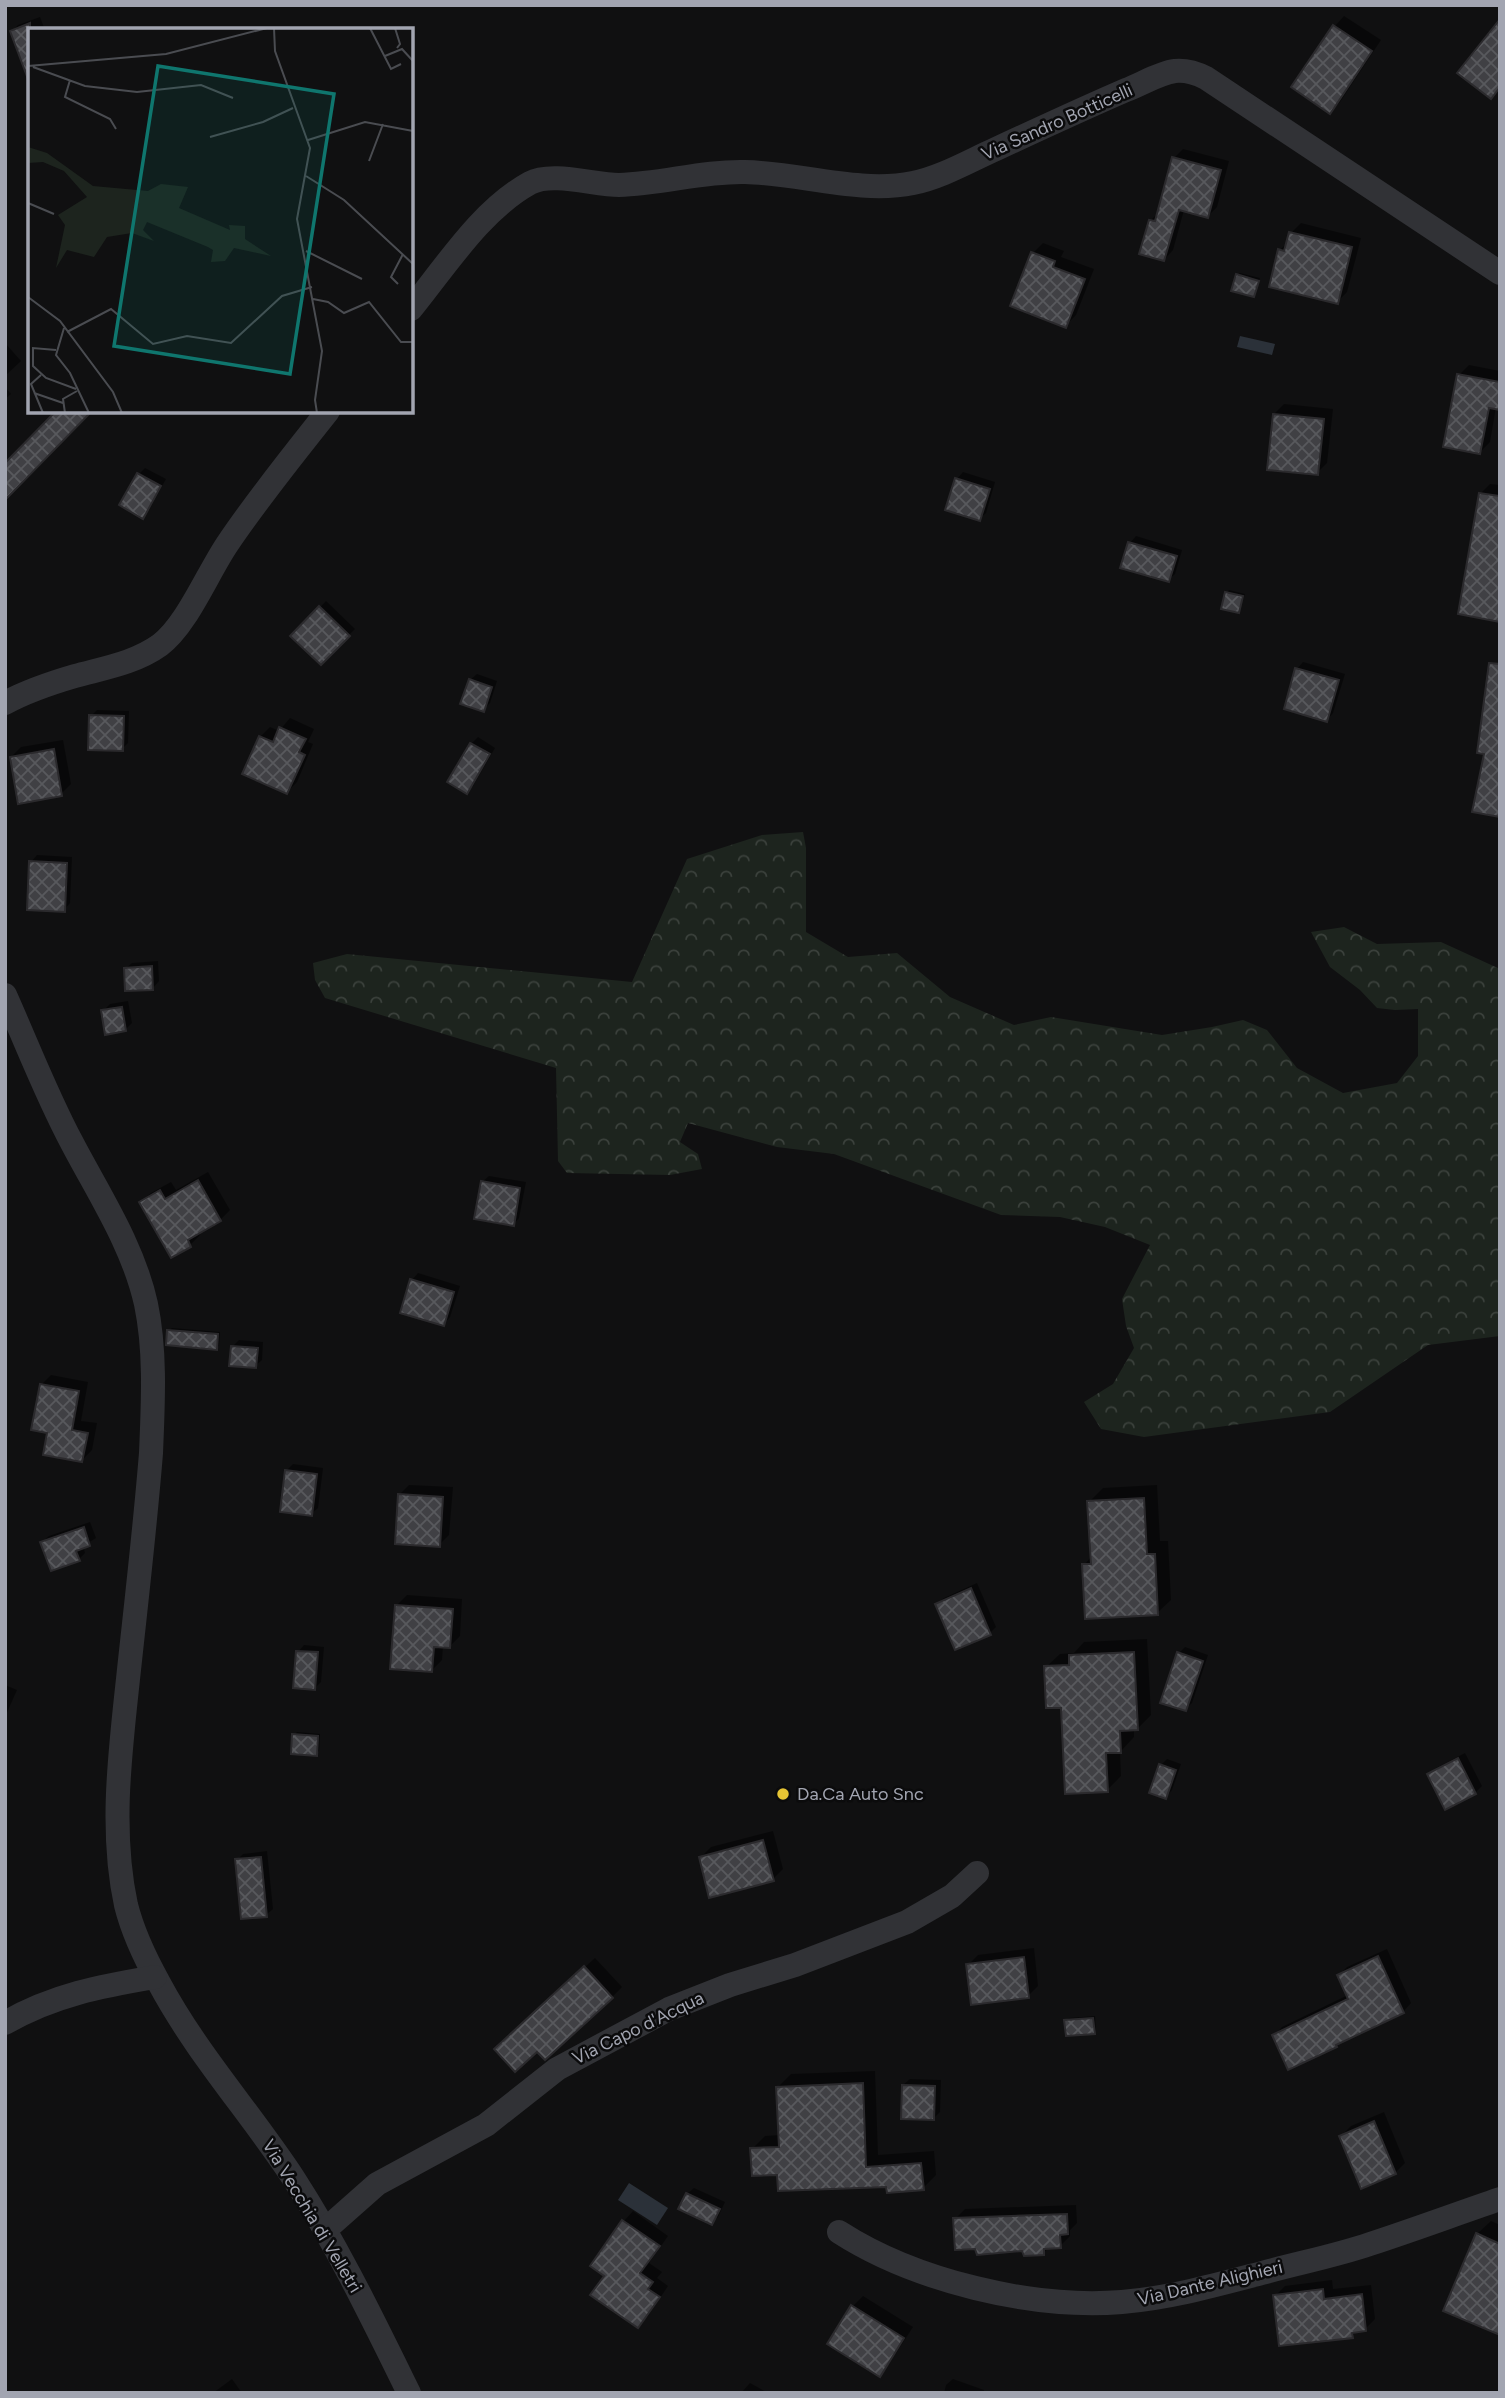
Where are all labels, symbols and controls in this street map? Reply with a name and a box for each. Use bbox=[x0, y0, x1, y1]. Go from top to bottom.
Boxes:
inset map bbox=[28, 28, 413, 413]
street label: Via Sandro Botticelli bbox=[978, 79, 1136, 165]
place label: Da.Ca Auto Snc bbox=[797, 1783, 924, 1805]
marker: Da.Ca Auto Snc bbox=[775, 1786, 791, 1802]
street label: Via Capo d'Acqua bbox=[569, 1987, 707, 2069]
street label: Via Vecchia di Velletri bbox=[258, 2135, 366, 2297]
street label: Via Dante Alighieri bbox=[1135, 2256, 1285, 2310]

